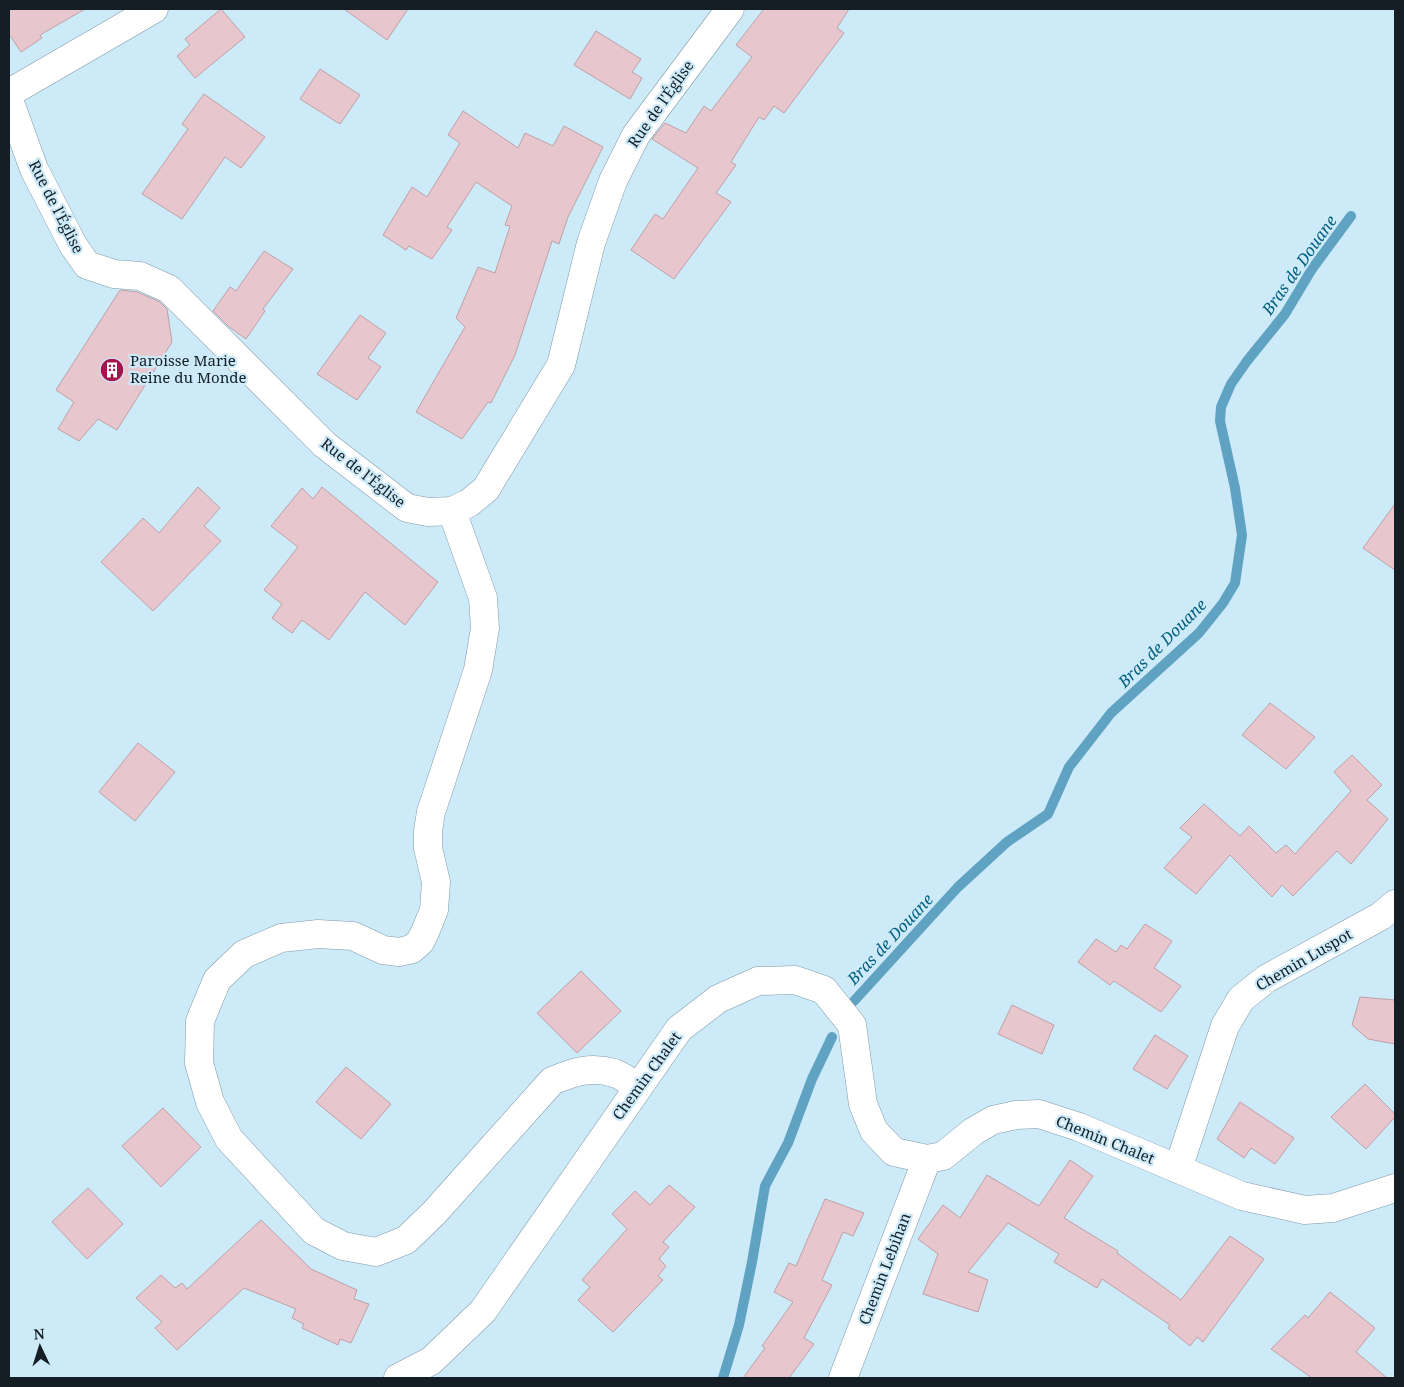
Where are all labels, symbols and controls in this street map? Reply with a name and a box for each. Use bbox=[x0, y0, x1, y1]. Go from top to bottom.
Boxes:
street label: Rue de l'Église bbox=[623, 56, 698, 151]
street label: Rue de l'Église bbox=[25, 157, 89, 257]
water label: Bras de Douane bbox=[1256, 211, 1342, 320]
place label: Paroisse Marie Reine du Monde bbox=[130, 350, 247, 387]
building icon: Paroisse Marie Reine du Monde bbox=[99, 357, 125, 383]
street label: Rue de l'Église bbox=[317, 433, 410, 512]
water label: Bras de Douane bbox=[1112, 594, 1211, 693]
water label: Bras de Douane bbox=[841, 889, 938, 990]
street label: Chemin Luspot bbox=[1252, 923, 1355, 995]
street label: Chemin Chalet bbox=[607, 1027, 685, 1124]
street label: Chemin Chalet bbox=[1053, 1110, 1158, 1168]
street label: Chemin Lebihan bbox=[854, 1210, 915, 1327]
north arrow bbox=[15, 1322, 65, 1372]
text: N bbox=[33, 1324, 45, 1343]

